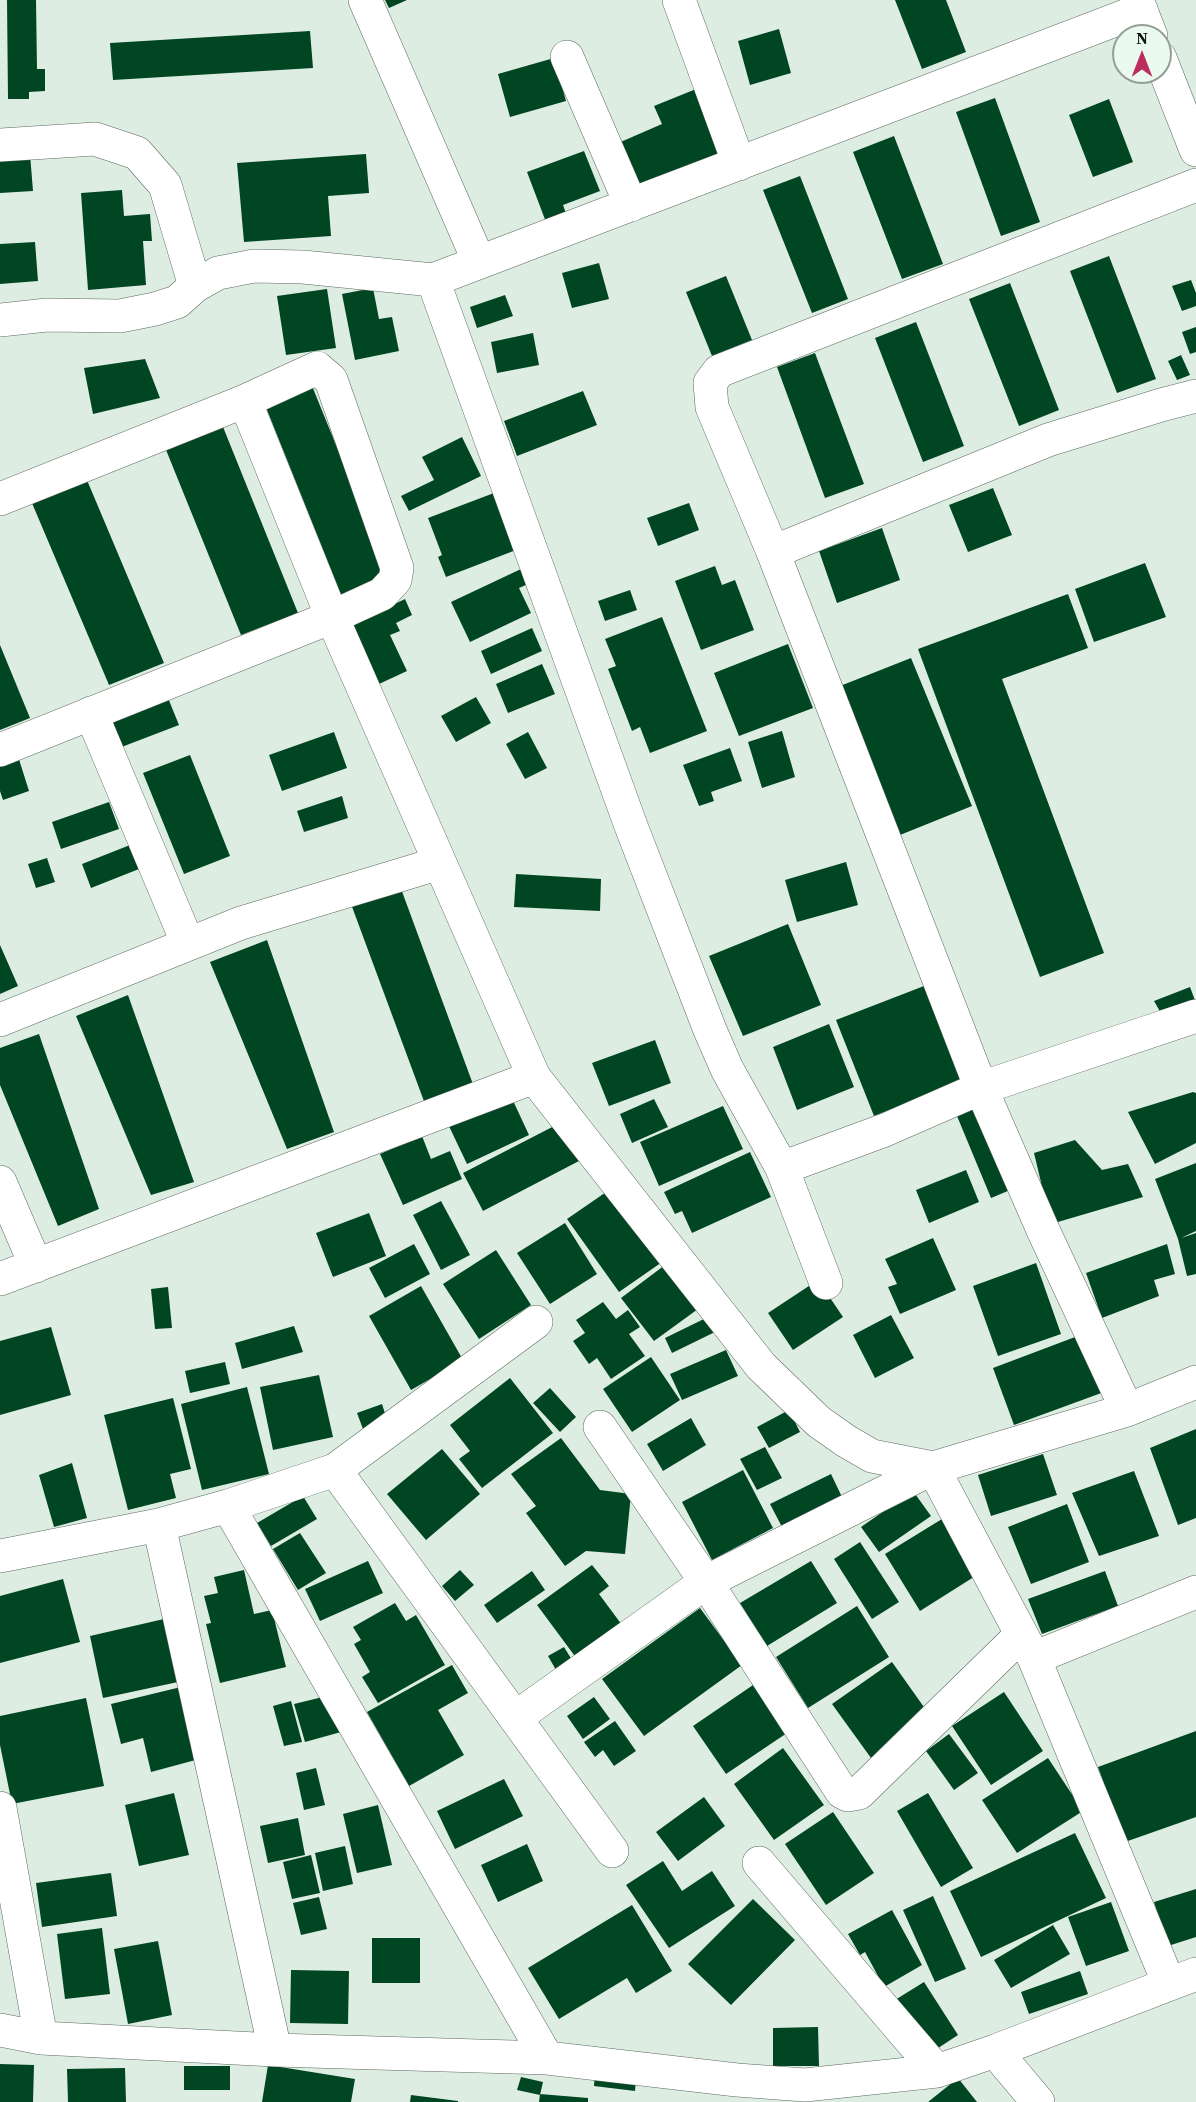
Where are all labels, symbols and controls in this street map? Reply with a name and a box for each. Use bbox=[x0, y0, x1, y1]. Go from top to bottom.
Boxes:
north arrow bbox=[1112, 24, 1172, 84]
text: N bbox=[1136, 27, 1148, 49]

